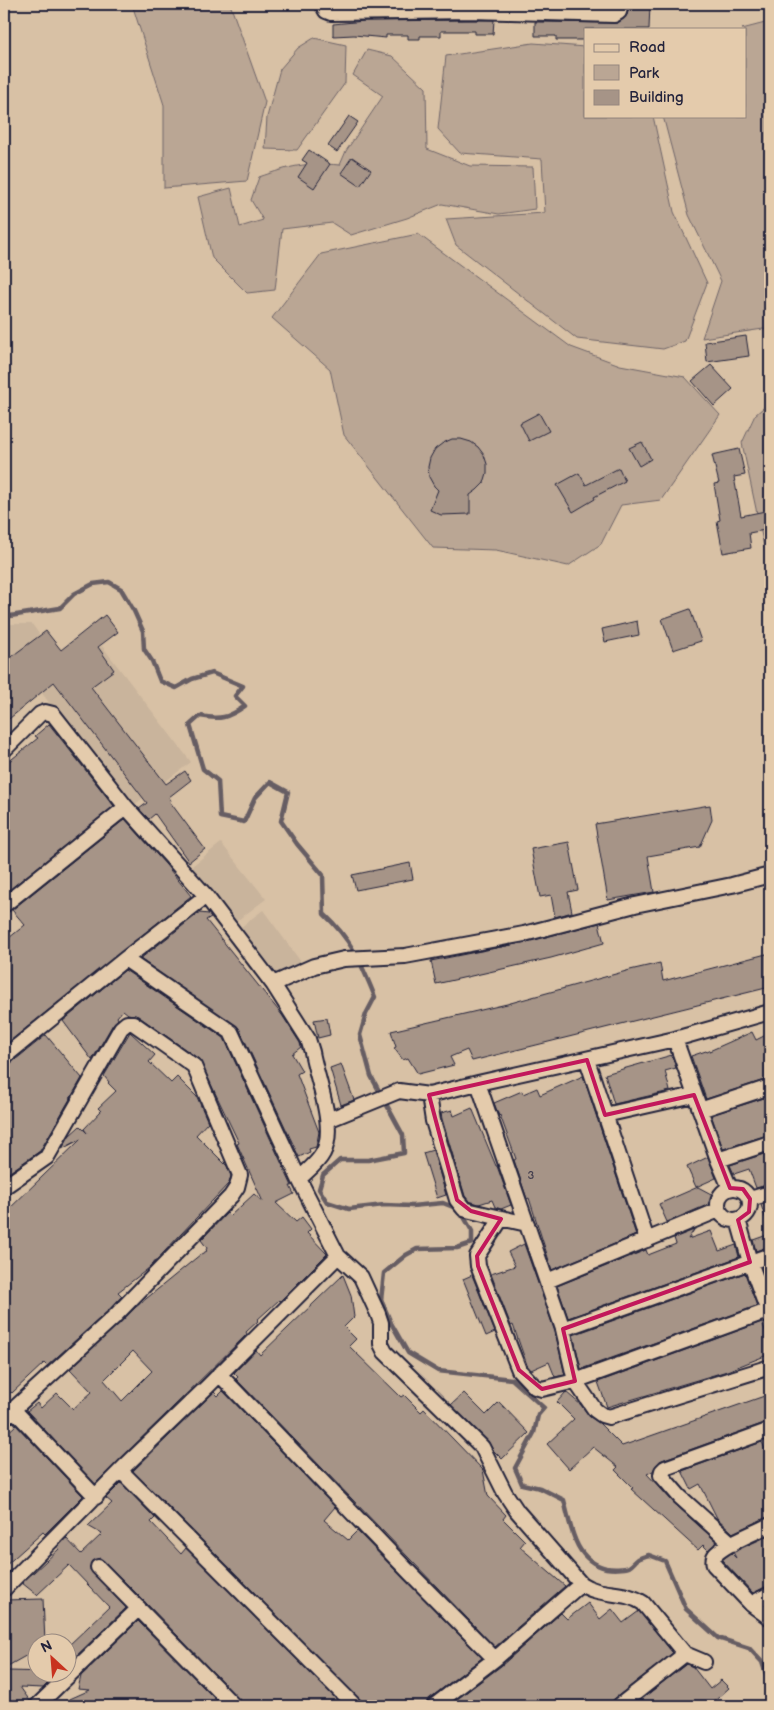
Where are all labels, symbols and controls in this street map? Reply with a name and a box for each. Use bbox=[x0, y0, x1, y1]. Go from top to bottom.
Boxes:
legend bbox=[584, 28, 746, 118]
text: Road bbox=[629, 38, 665, 57]
text: Park bbox=[629, 64, 660, 83]
text: Building bbox=[629, 88, 684, 107]
house number: 3 bbox=[528, 1169, 535, 1182]
north arrow bbox=[28, 1632, 78, 1682]
text: N bbox=[38, 1637, 55, 1657]

